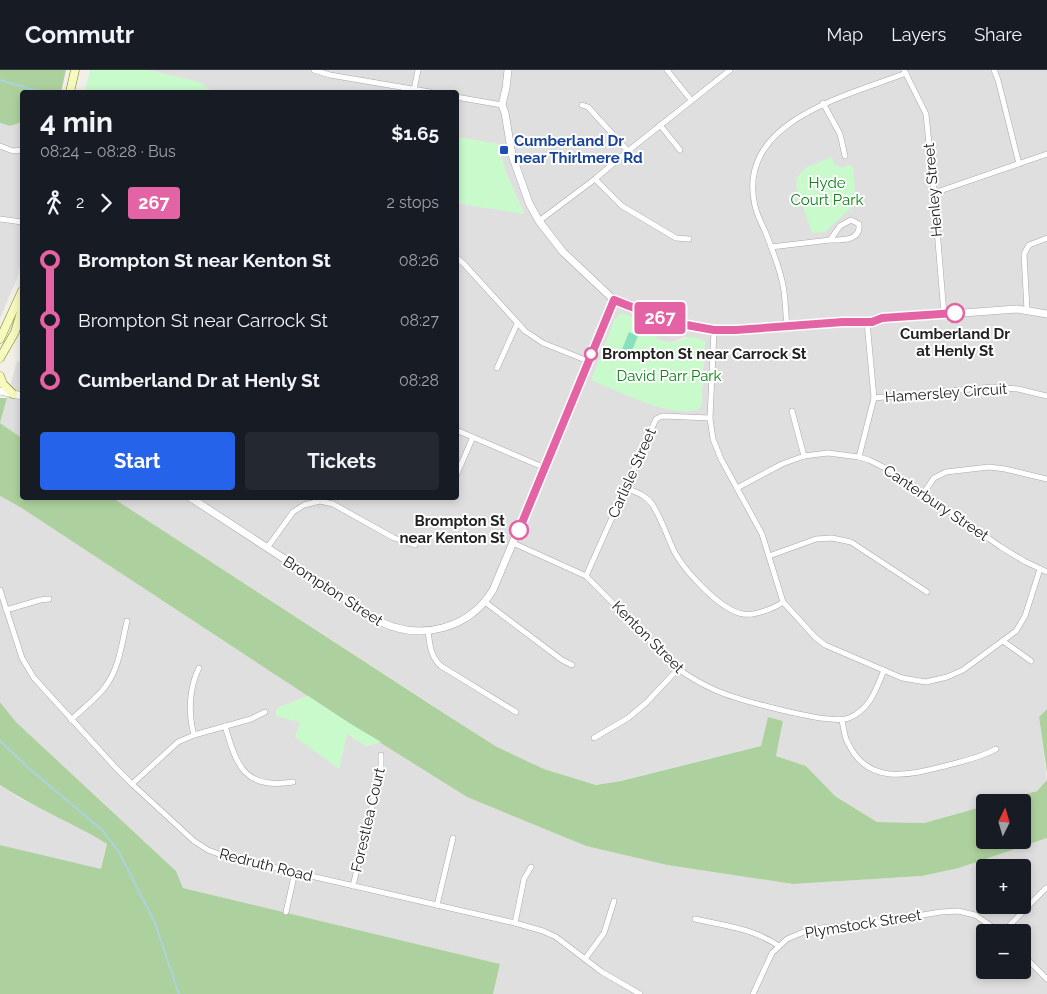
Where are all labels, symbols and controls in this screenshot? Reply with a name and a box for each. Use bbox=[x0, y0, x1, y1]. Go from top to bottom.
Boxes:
text: Commutr bbox=[25, 20, 134, 49]
text: Map bbox=[827, 24, 863, 45]
text: Layers bbox=[891, 24, 946, 45]
text: Share bbox=[974, 24, 1022, 45]
text: 4 min bbox=[40, 106, 113, 139]
text: $1.65 bbox=[391, 122, 439, 144]
place label: Cumberland Dr near Thirlmere Rd bbox=[514, 132, 643, 167]
text: 08:24 – 08:28 · Bus bbox=[40, 142, 176, 161]
street label: Henley Street bbox=[920, 142, 946, 238]
marker: Cumberland Dr near Thirlmere Rd bbox=[498, 144, 510, 156]
park label: Hyde Court Park bbox=[791, 174, 863, 209]
icon: walk bbox=[40, 189, 68, 217]
icon: forward bbox=[92, 189, 120, 217]
text: 267 bbox=[138, 192, 170, 213]
text: 2 bbox=[76, 193, 84, 212]
text: 2 stops bbox=[387, 193, 439, 212]
text: Brompton St near Kenton St bbox=[78, 249, 331, 271]
text: 08:26 bbox=[399, 251, 439, 270]
line badge: 267 bbox=[631, 302, 689, 334]
marker: Cumberland Dr at Henly St bbox=[945, 303, 965, 323]
text: 267 bbox=[644, 307, 676, 328]
text: Brompton St near Carrock St bbox=[78, 309, 328, 331]
text: 08:27 bbox=[400, 311, 439, 330]
place label: Cumberland Dr at Henly St bbox=[900, 325, 1010, 360]
place label: Brompton St near Carrock St bbox=[602, 345, 807, 363]
marker: Brompton St near Carrock St bbox=[584, 347, 598, 361]
park label: David Parr Park bbox=[616, 367, 722, 385]
text: Cumberland Dr at Henly St bbox=[78, 369, 320, 391]
text: 08:28 bbox=[399, 371, 439, 390]
street label: Hamersley Circuit bbox=[884, 380, 1008, 406]
street label: Carlisle Street bbox=[604, 425, 660, 521]
button: Start bbox=[40, 432, 235, 490]
button: Tickets bbox=[245, 432, 439, 490]
street label: Canterbury Street bbox=[880, 461, 992, 545]
place label: Brompton St near Kenton St bbox=[400, 512, 505, 547]
marker: Brompton St near Kenton St bbox=[509, 520, 529, 540]
street label: Brompton Street bbox=[280, 552, 386, 630]
street label: Kenton Street bbox=[608, 597, 688, 677]
street label: Forestlea Court bbox=[347, 766, 389, 874]
north arrow bbox=[976, 794, 1031, 849]
map controls bbox=[976, 794, 1031, 979]
street label: Redruth Road bbox=[218, 845, 314, 885]
button: + bbox=[976, 859, 1031, 914]
street label: Plymstock Street bbox=[803, 906, 923, 942]
button: − bbox=[976, 924, 1031, 979]

